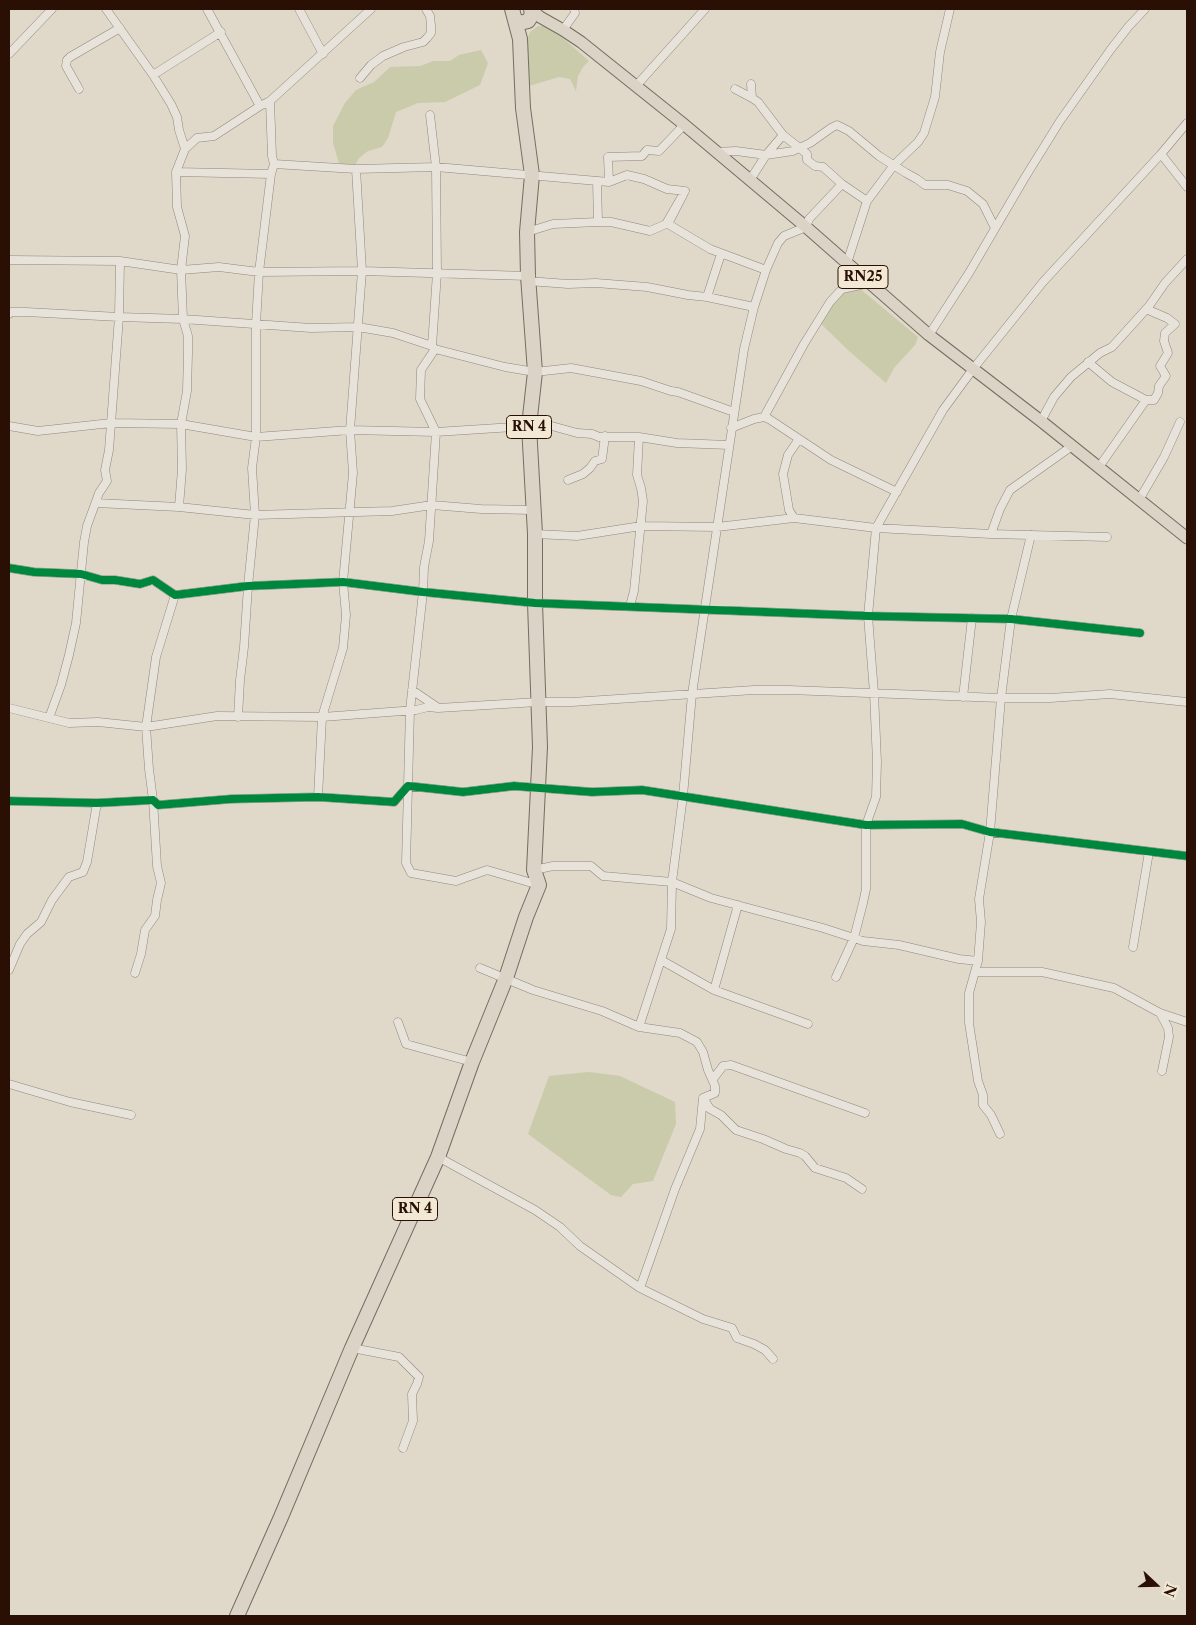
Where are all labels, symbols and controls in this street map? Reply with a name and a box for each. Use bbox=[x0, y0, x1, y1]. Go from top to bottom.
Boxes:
road number: RN25 bbox=[838, 266, 888, 288]
road number: RN 4 bbox=[506, 416, 552, 438]
road number: RN 4 bbox=[392, 1198, 438, 1220]
north arrow bbox=[1131, 1560, 1181, 1610]
text: N bbox=[1159, 1581, 1181, 1599]

